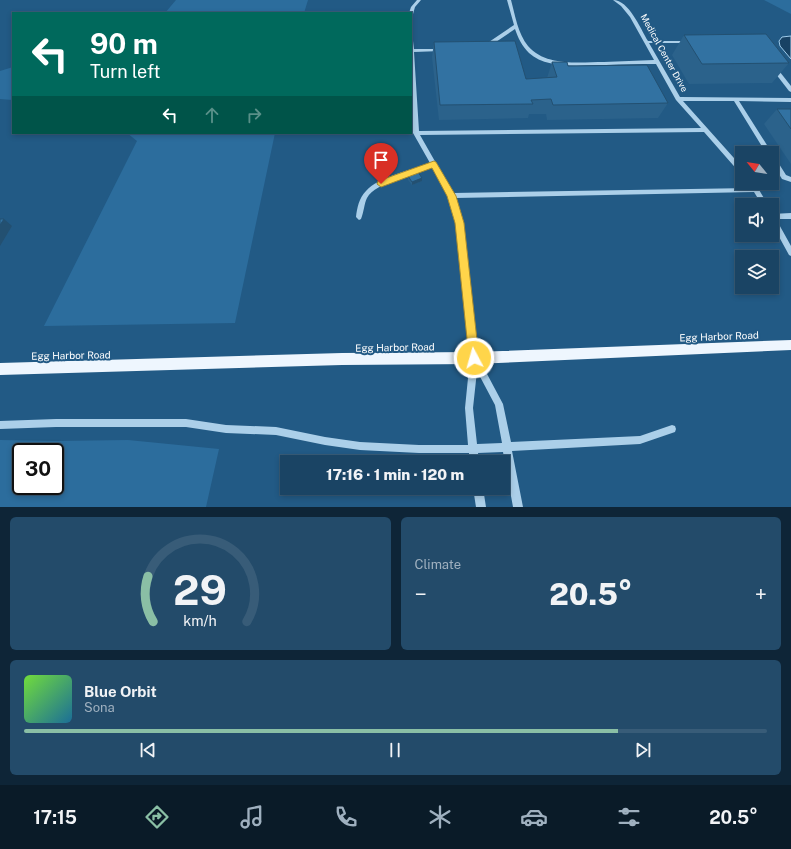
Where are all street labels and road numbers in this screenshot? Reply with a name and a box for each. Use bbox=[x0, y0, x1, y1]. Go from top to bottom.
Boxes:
street label: Medical Center Drive bbox=[638, 12, 690, 94]
street label: Egg Harbor Road bbox=[679, 329, 759, 343]
street label: Egg Harbor Road bbox=[355, 340, 435, 354]
street label: Egg Harbor Road bbox=[31, 348, 111, 362]

